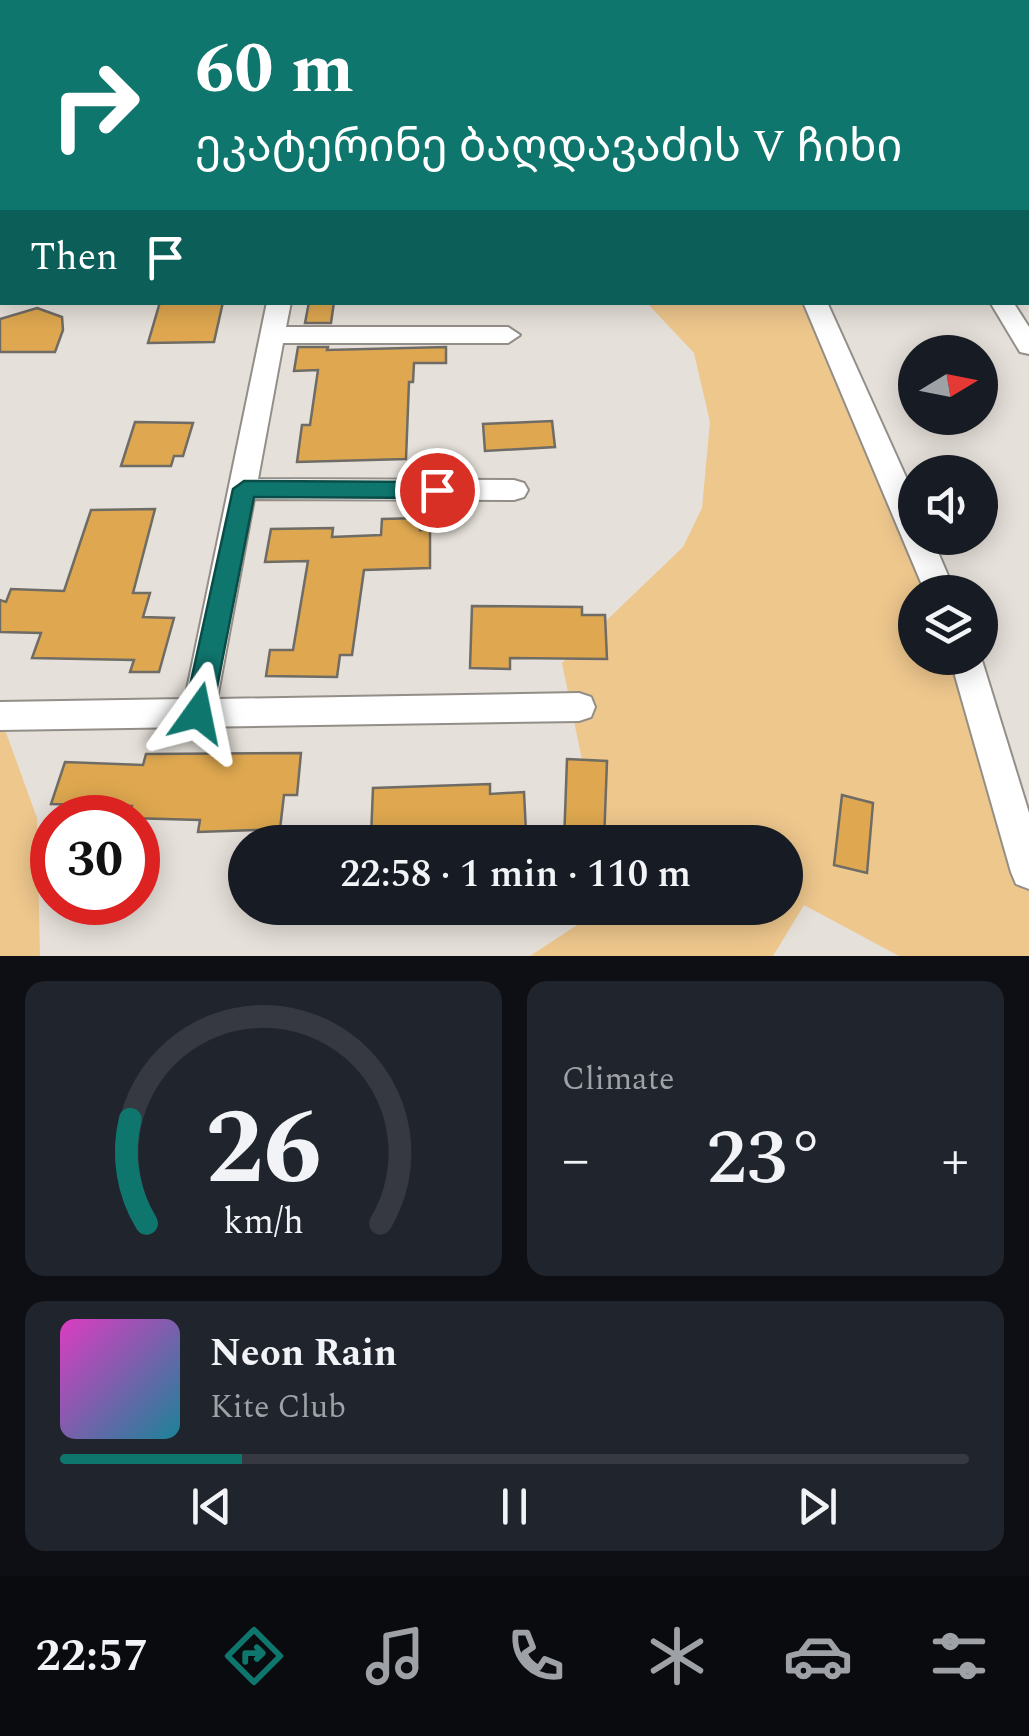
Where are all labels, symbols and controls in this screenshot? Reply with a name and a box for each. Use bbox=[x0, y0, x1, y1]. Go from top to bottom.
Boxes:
text: 60 m bbox=[195, 17, 354, 123]
icon: right bbox=[30, 40, 160, 170]
text: ეკატერინე ბაღდავაძის V ჩიხი bbox=[195, 113, 902, 182]
text: Then bbox=[30, 229, 118, 287]
icon: arrive bbox=[138, 230, 193, 285]
north arrow bbox=[898, 335, 998, 435]
map controls bbox=[898, 335, 998, 675]
pin bbox=[395, 448, 480, 533]
button: sound bbox=[898, 455, 998, 555]
icon: arrive bbox=[410, 463, 465, 518]
button: layers bbox=[898, 575, 998, 675]
position arrow bbox=[146, 661, 250, 765]
speed limit sign: 30 bbox=[30, 795, 160, 925]
text: 22:58 · 1 min · 110 m bbox=[340, 846, 691, 904]
text: Climate bbox=[562, 1055, 674, 1104]
text: 26 bbox=[205, 1071, 322, 1229]
text: 23° bbox=[707, 1103, 824, 1217]
text: − bbox=[562, 1119, 590, 1202]
text: + bbox=[941, 1119, 969, 1202]
text: km/h bbox=[223, 1195, 304, 1250]
text: Neon Rain bbox=[210, 1325, 397, 1383]
text: Kite Club bbox=[210, 1383, 346, 1432]
icon: previous bbox=[184, 1479, 239, 1534]
icon: pause bbox=[487, 1479, 542, 1534]
icon: next bbox=[790, 1479, 845, 1534]
icon: directions bbox=[219, 1621, 289, 1691]
icon: music bbox=[360, 1621, 430, 1691]
icon: phone bbox=[501, 1621, 571, 1691]
icon: climate bbox=[642, 1621, 712, 1691]
icon: car bbox=[783, 1621, 853, 1691]
icon: filters bbox=[924, 1621, 994, 1691]
text: 22:57 bbox=[35, 1622, 148, 1691]

